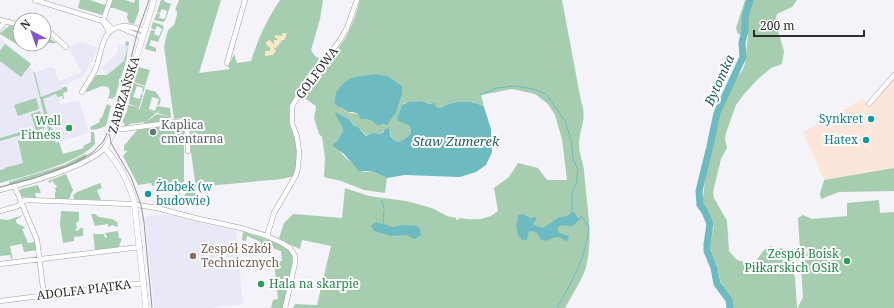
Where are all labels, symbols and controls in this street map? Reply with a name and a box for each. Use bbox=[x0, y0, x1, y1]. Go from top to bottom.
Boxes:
north arrow bbox=[12, 12, 52, 52]
scale bar bbox=[754, 12, 864, 38]
text: N bbox=[17, 15, 34, 33]
text: 200 m bbox=[760, 17, 795, 34]
street label: GOLFOWA bbox=[291, 43, 342, 102]
water label: Bytomka bbox=[699, 51, 738, 109]
street label: ZABRZAŃSKA bbox=[104, 54, 143, 135]
place label: Synkret bbox=[819, 110, 863, 127]
place label: Well Fitness bbox=[21, 112, 61, 143]
marker: Synkret bbox=[866, 114, 876, 124]
place label: Kaplica cmentarna bbox=[161, 116, 224, 147]
marker: Well Fitness bbox=[64, 123, 74, 133]
marker: Kaplica cmentarna bbox=[148, 127, 158, 137]
place label: Hatex bbox=[824, 131, 858, 148]
water label: Staw Zumerek bbox=[413, 132, 500, 150]
marker: Hatex bbox=[861, 135, 871, 145]
place label: Żłobek (w budowie) bbox=[156, 178, 213, 209]
marker: Żłobek (w budowie) bbox=[143, 189, 153, 199]
place label: Zespół Szkół Technicznych bbox=[201, 240, 280, 271]
place label: Zespół Boisk Piłkarskich OSiR bbox=[745, 245, 840, 276]
marker: Zespół Szkół Technicznych bbox=[188, 251, 198, 261]
marker: Zespół Boisk Piłkarskich OSiR bbox=[842, 256, 852, 266]
street label: ADOLFA PIĄTKA bbox=[36, 275, 133, 304]
place label: Hala na skarpie bbox=[269, 275, 359, 292]
marker: Hala na skarpie bbox=[256, 279, 266, 289]

